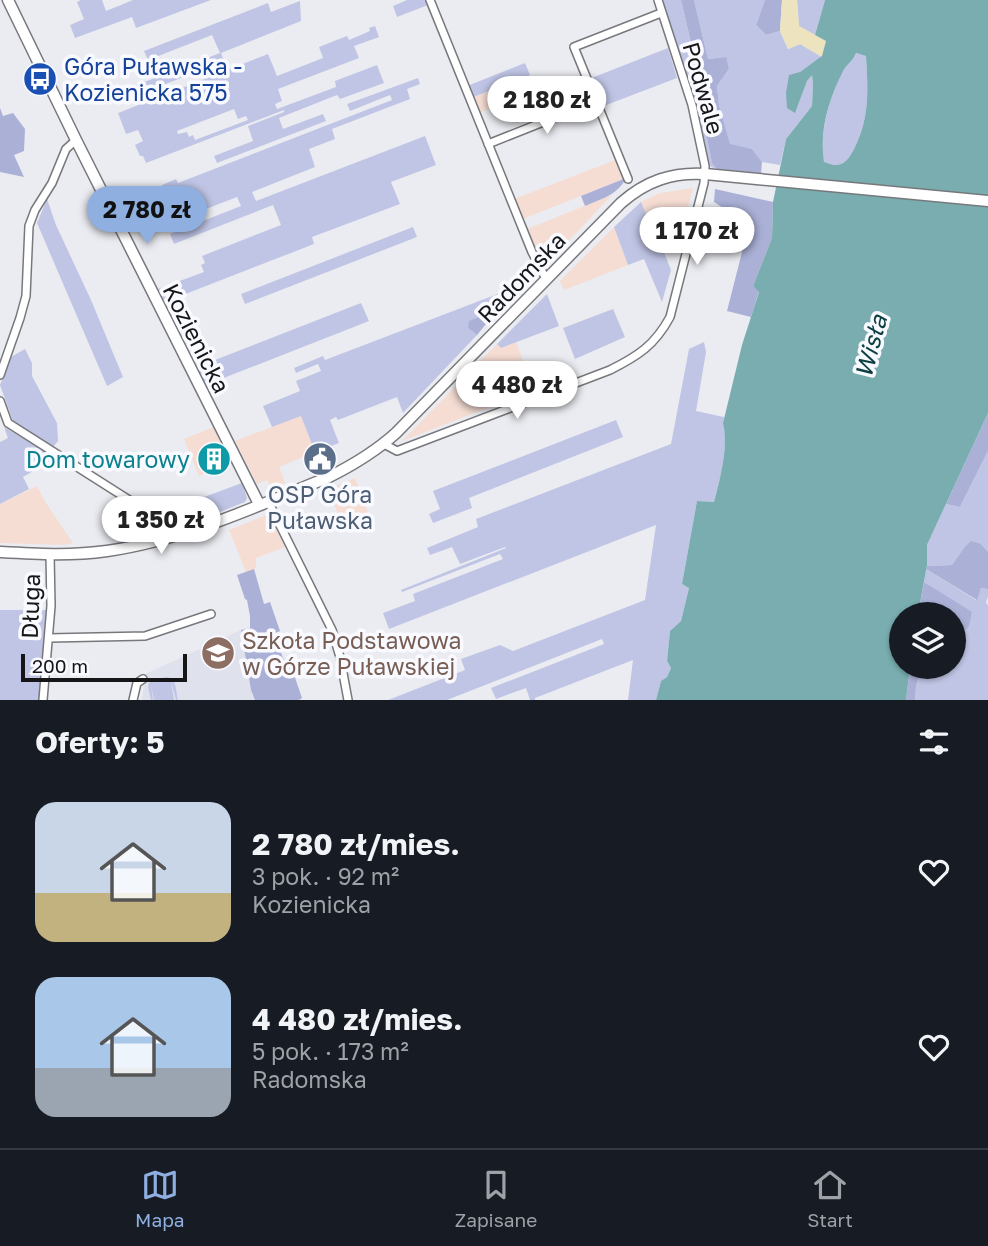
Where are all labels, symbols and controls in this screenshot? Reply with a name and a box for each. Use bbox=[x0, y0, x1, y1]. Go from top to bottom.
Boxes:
street label: Podwale bbox=[678, 39, 730, 137]
place label: Góra Puławska - Kozienicka 575 bbox=[64, 52, 242, 106]
bus stop icon: Góra Puławska - Kozienicka 575 bbox=[21, 60, 59, 98]
pin: 2 180 zł bbox=[475, 76, 619, 136]
text: 2 180 zł bbox=[503, 85, 591, 113]
pin: 2 780 zł bbox=[75, 187, 219, 246]
text: 2 780 zł bbox=[103, 195, 191, 223]
pin: 1 170 zł bbox=[625, 208, 769, 267]
text: 1 170 zł bbox=[655, 216, 739, 244]
street label: Radomska bbox=[471, 226, 571, 328]
street label: Kozienicka bbox=[157, 279, 237, 397]
water label: Wisła bbox=[848, 310, 893, 381]
pin: 4 480 zł bbox=[445, 362, 589, 421]
text: 4 480 zł bbox=[472, 370, 562, 398]
building icon: Dom towarowy bbox=[195, 440, 233, 478]
public building icon: OSP Góra Puławska bbox=[301, 440, 339, 478]
place label: Dom towarowy bbox=[26, 445, 190, 473]
place label: OSP Góra Puławska bbox=[267, 480, 373, 534]
pin: 1 350 zł bbox=[89, 496, 233, 556]
text: 1 350 zł bbox=[118, 505, 204, 533]
street label: Długa bbox=[15, 573, 45, 639]
map controls bbox=[889, 602, 966, 679]
button: layers bbox=[889, 602, 966, 679]
place label: Szkoła Podstawowa w Górze Puławskiej bbox=[242, 626, 461, 680]
school or university icon: Szkoła Podstawowa w Górze Puławskiej bbox=[199, 634, 237, 672]
scale bar bbox=[21, 651, 187, 683]
text: 200 m bbox=[32, 654, 88, 677]
icon: filters bbox=[915, 723, 953, 761]
text: Oferty: 5 bbox=[35, 724, 165, 760]
text: 2 780 zł/mies. bbox=[252, 826, 460, 862]
icon: home bbox=[91, 830, 175, 914]
icon: heart bbox=[915, 853, 953, 891]
text: 3 pok. · 92 m² bbox=[252, 862, 399, 890]
text: Kozienicka bbox=[252, 890, 371, 918]
text: 4 480 zł/mies. bbox=[252, 1001, 463, 1037]
icon: home bbox=[91, 1005, 175, 1089]
icon: heart bbox=[915, 1028, 953, 1066]
text: 5 pok. · 173 m² bbox=[252, 1037, 409, 1065]
text: Radomska bbox=[252, 1065, 367, 1093]
tab: Mapa bbox=[135, 1166, 185, 1231]
tab: Zapisane bbox=[455, 1166, 537, 1231]
tab: Start bbox=[807, 1166, 853, 1231]

